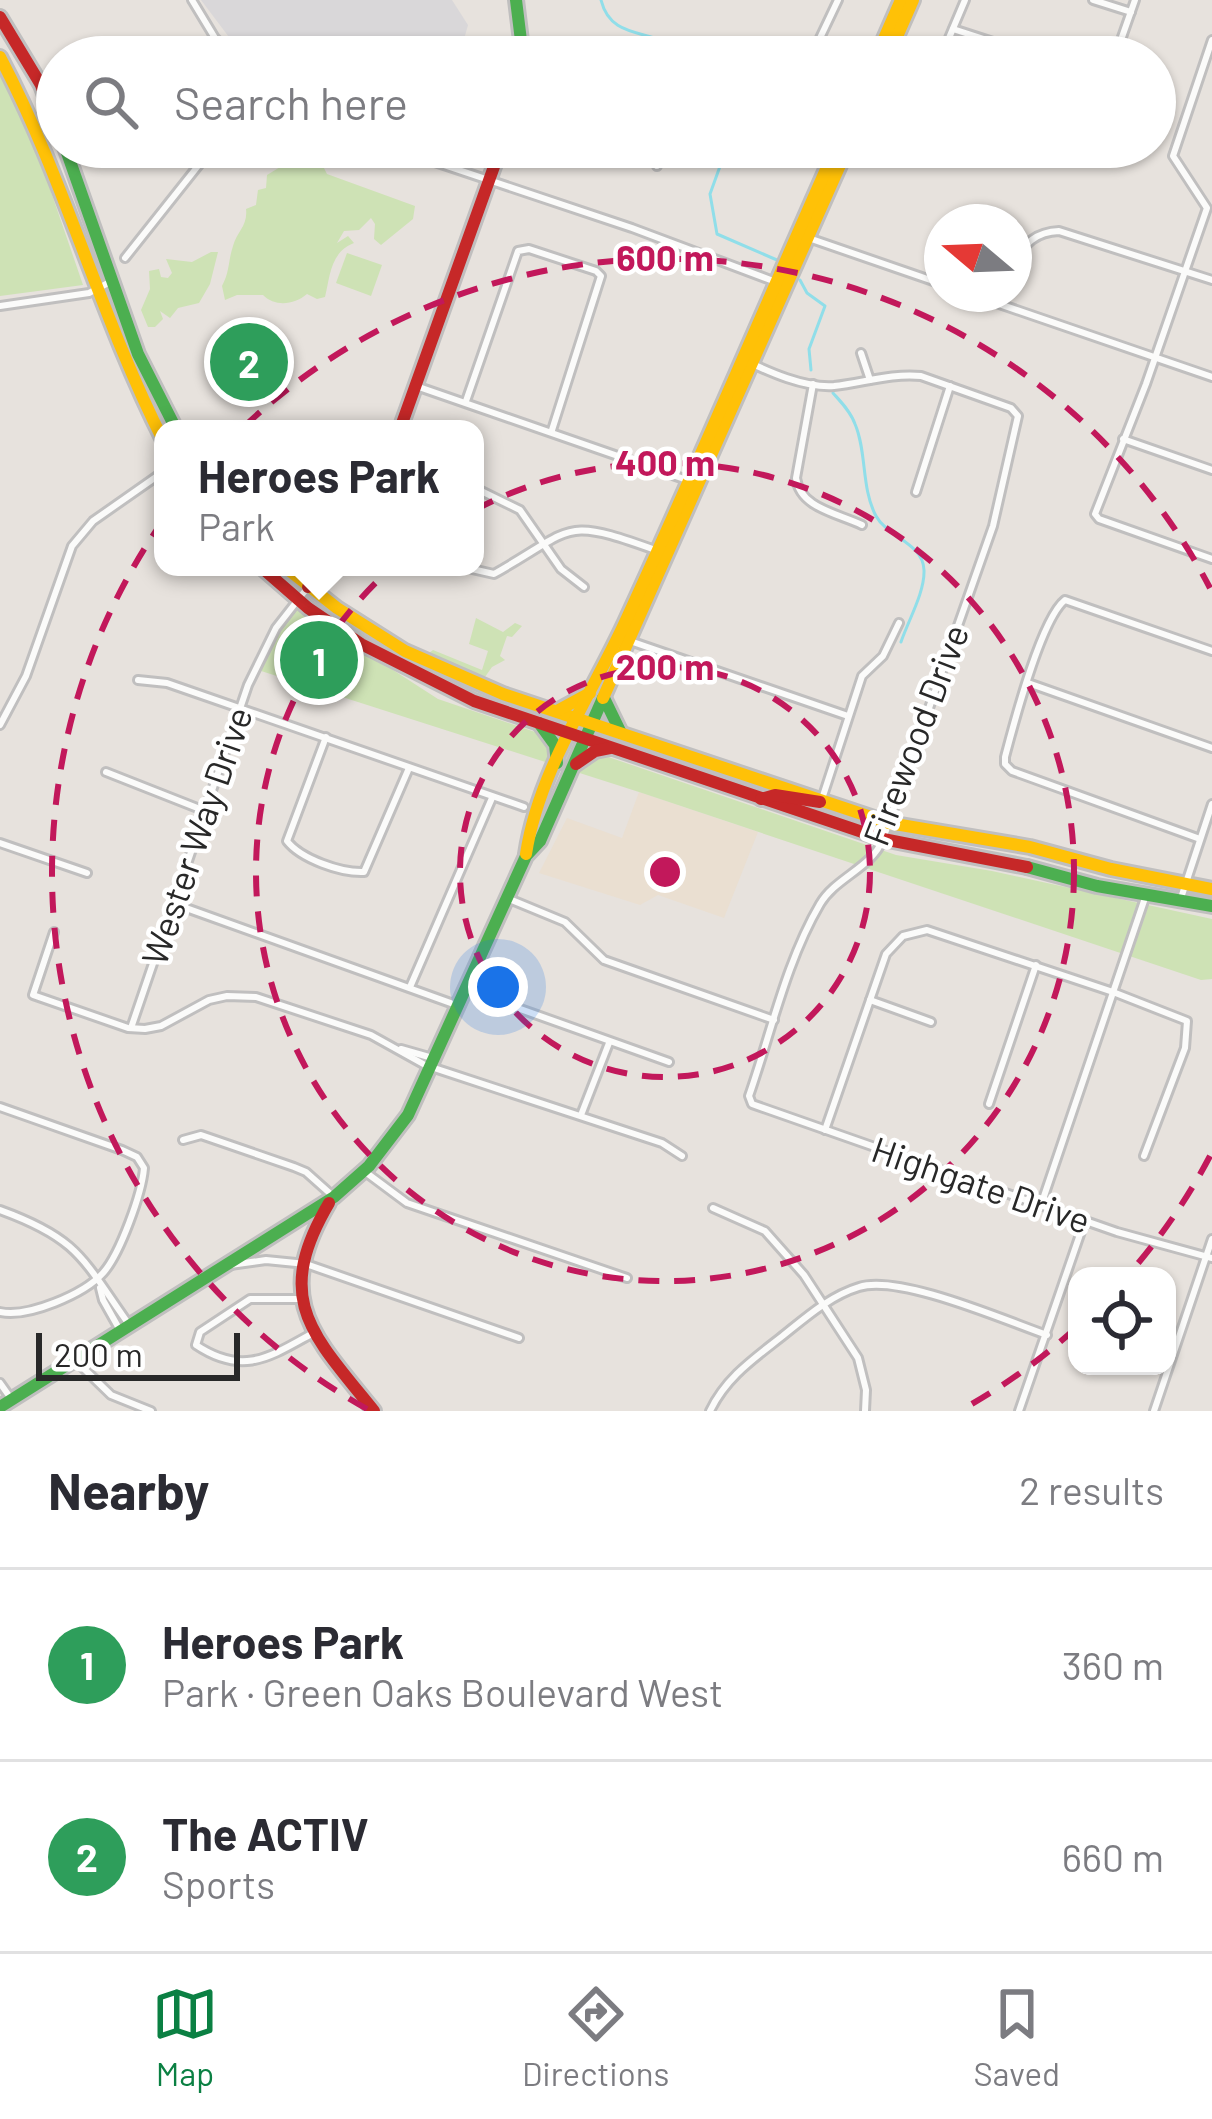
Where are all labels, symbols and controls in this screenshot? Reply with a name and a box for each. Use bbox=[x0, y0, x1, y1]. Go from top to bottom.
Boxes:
search box bbox=[36, 36, 1176, 168]
icon: search bbox=[78, 69, 144, 135]
text: Search here bbox=[174, 75, 408, 129]
north arrow bbox=[924, 204, 1032, 312]
text: 600 m bbox=[616, 235, 714, 278]
pin: 2 bbox=[210, 317, 288, 407]
popup bbox=[154, 420, 484, 576]
text: 400 m bbox=[615, 440, 715, 483]
text: Heroes Park bbox=[198, 448, 440, 502]
text: Park bbox=[198, 502, 275, 549]
pin: 1 bbox=[280, 615, 358, 705]
street label: Firewood Drive bbox=[853, 618, 976, 851]
text: 200 m bbox=[616, 644, 714, 687]
street label: Wester Way Drive bbox=[131, 701, 260, 970]
centre of rings bbox=[644, 851, 686, 893]
your location bbox=[468, 957, 528, 1017]
street label: Highgate Drive bbox=[867, 1126, 1096, 1241]
map controls bbox=[1068, 1267, 1176, 1375]
button: locate bbox=[1068, 1267, 1176, 1375]
scale bar bbox=[36, 1327, 240, 1380]
text: 200 m bbox=[54, 1334, 143, 1374]
text: Nearby bbox=[48, 1459, 209, 1520]
text: 2 results bbox=[1019, 1466, 1164, 1513]
text: Heroes Park bbox=[162, 1614, 404, 1668]
text: 1 bbox=[80, 1641, 94, 1688]
text: 360 m bbox=[1062, 1641, 1164, 1688]
text: Park · Green Oaks Boulevard West bbox=[162, 1668, 723, 1715]
text: The ACTIV bbox=[162, 1806, 369, 1860]
text: 2 bbox=[76, 1833, 98, 1880]
text: 660 m bbox=[1062, 1833, 1164, 1880]
text: Sports bbox=[162, 1860, 275, 1907]
tab: Map bbox=[152, 1981, 218, 2093]
tab: Directions bbox=[522, 1981, 669, 2093]
tab: Saved bbox=[973, 1981, 1060, 2093]

